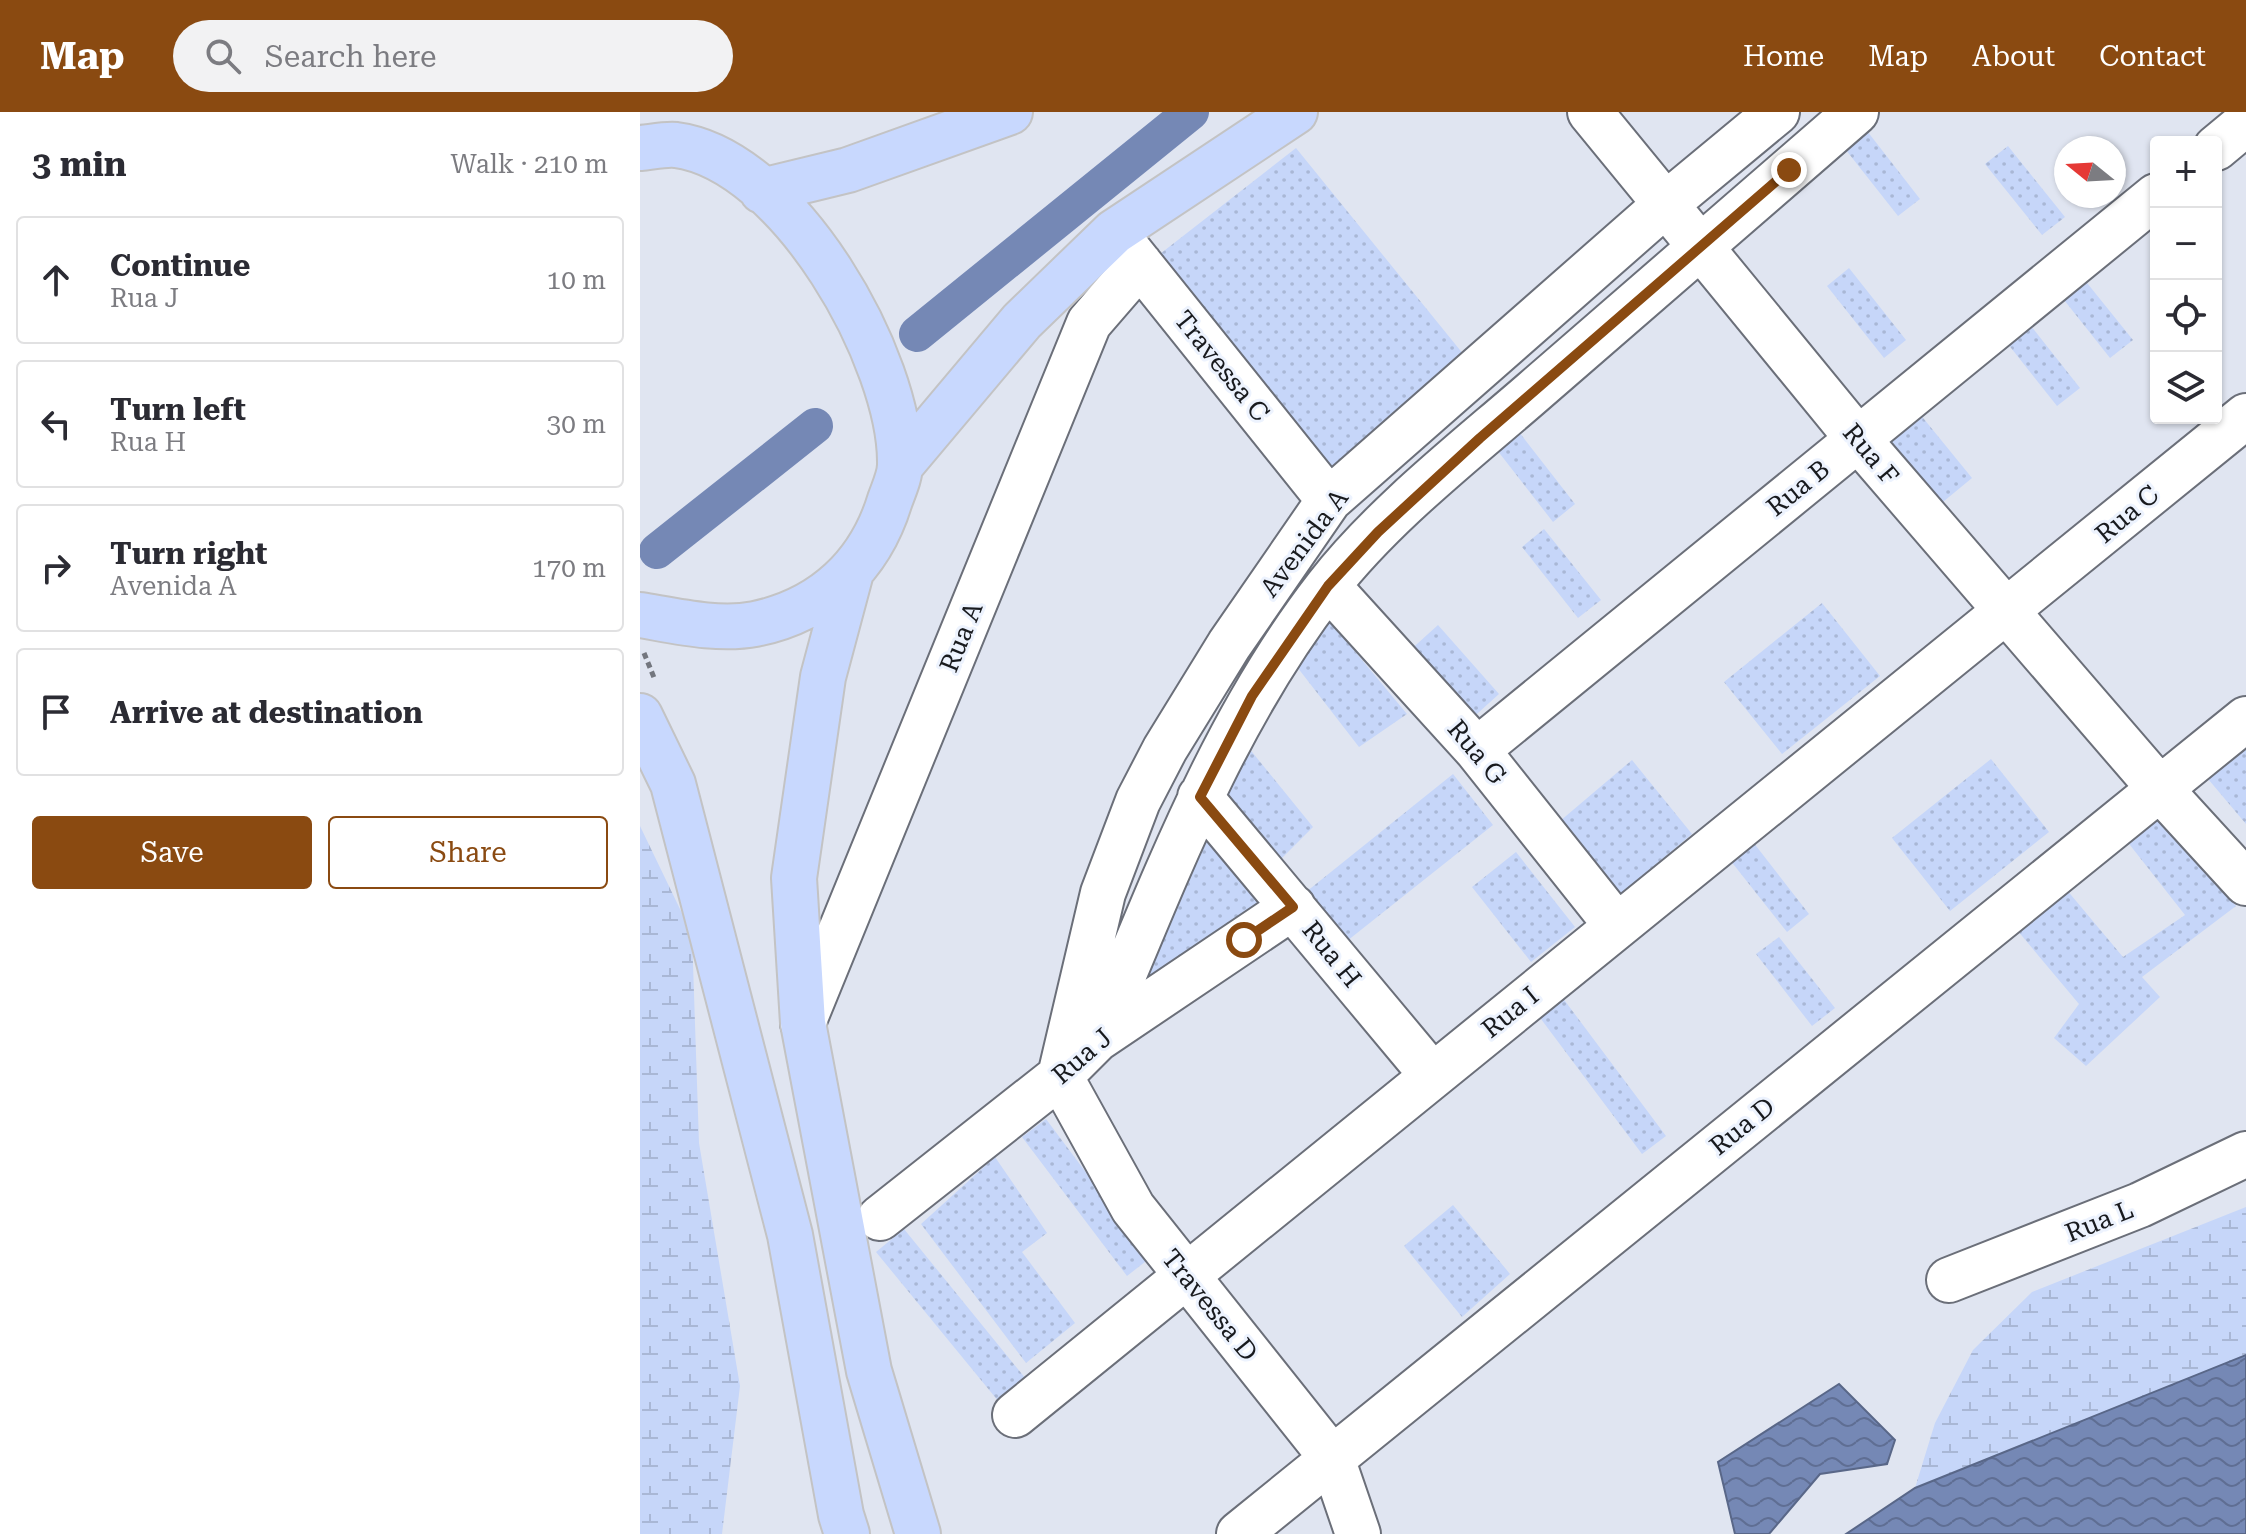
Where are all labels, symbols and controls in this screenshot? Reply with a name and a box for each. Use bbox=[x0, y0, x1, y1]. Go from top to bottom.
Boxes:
search box bbox=[173, 20, 733, 92]
text: Map bbox=[40, 34, 125, 78]
icon: search bbox=[201, 34, 245, 78]
text: Search here bbox=[265, 39, 437, 74]
text: Home bbox=[1743, 40, 1824, 73]
text: Map bbox=[1868, 40, 1928, 73]
text: About bbox=[1972, 40, 2055, 73]
text: Contact bbox=[2099, 40, 2206, 73]
north arrow bbox=[2054, 136, 2126, 208]
map controls bbox=[2150, 136, 2222, 424]
button: + bbox=[2150, 136, 2222, 208]
text: 3 min bbox=[32, 144, 127, 184]
text: Walk · 210 m bbox=[450, 149, 608, 179]
route end bbox=[1771, 152, 1807, 188]
button: − bbox=[2150, 208, 2222, 280]
text: Continue bbox=[110, 248, 250, 283]
icon: ahead bbox=[34, 258, 78, 302]
text: 10 m bbox=[547, 265, 606, 295]
button: locate bbox=[2150, 280, 2222, 352]
text: Rua J bbox=[110, 283, 179, 313]
street label: Travessa C bbox=[1168, 305, 1276, 427]
button: layers bbox=[2150, 352, 2222, 424]
text: Turn left bbox=[110, 392, 246, 427]
icon: left bbox=[34, 402, 78, 446]
text: 30 m bbox=[547, 409, 606, 439]
street label: Rua F bbox=[1837, 418, 1905, 490]
text: Rua H bbox=[110, 427, 186, 457]
street label: Rua B bbox=[1761, 454, 1835, 522]
street label: Rua C bbox=[2089, 479, 2165, 549]
street label: Avenida A bbox=[1254, 483, 1354, 603]
text: Turn right bbox=[110, 536, 267, 571]
icon: right bbox=[34, 546, 78, 590]
text: 170 m bbox=[532, 553, 606, 583]
text: Avenida A bbox=[110, 571, 237, 601]
street label: Rua A bbox=[933, 598, 989, 676]
icon: arrive bbox=[34, 690, 78, 734]
text: Arrive at destination bbox=[110, 695, 423, 730]
street label: Rua G bbox=[1442, 714, 1512, 790]
button: Save bbox=[32, 816, 312, 889]
button: Share bbox=[328, 816, 608, 889]
street label: Rua H bbox=[1296, 915, 1368, 993]
route start bbox=[1226, 922, 1262, 958]
street label: Rua I bbox=[1476, 980, 1544, 1044]
street label: Rua J bbox=[1046, 1022, 1118, 1090]
street label: Rua D bbox=[1704, 1091, 1780, 1161]
street label: Rua L bbox=[2061, 1194, 2137, 1248]
street label: Travessa D bbox=[1156, 1243, 1264, 1367]

